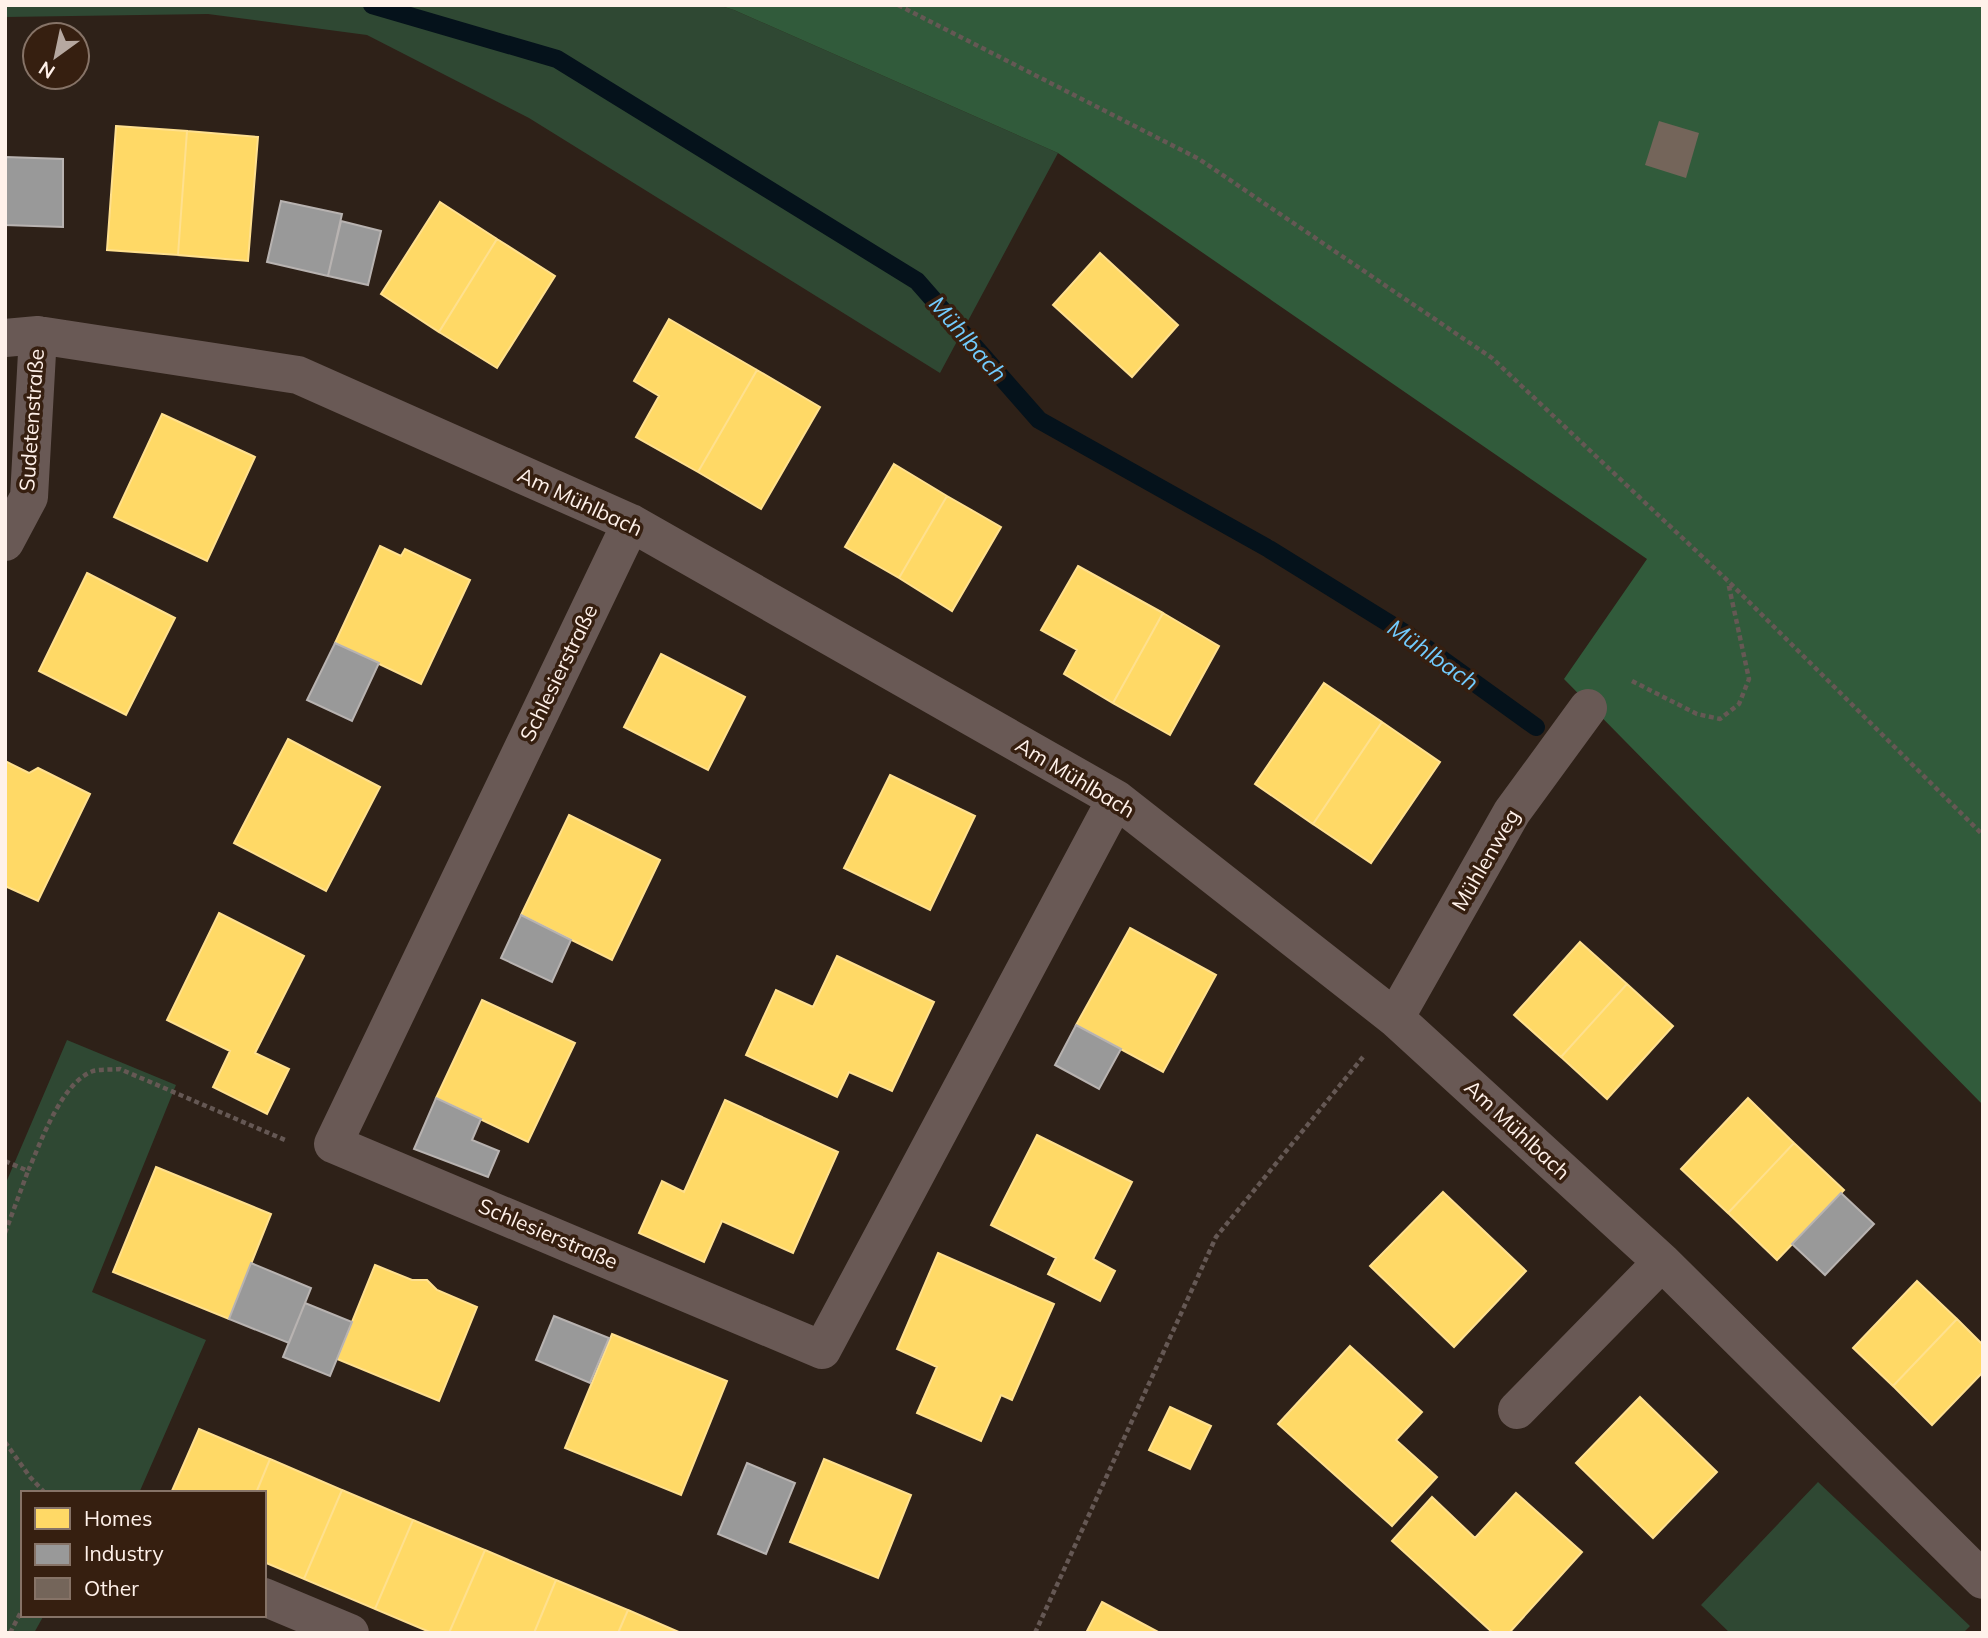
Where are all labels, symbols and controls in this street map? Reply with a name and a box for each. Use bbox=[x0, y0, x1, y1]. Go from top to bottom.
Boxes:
north arrow bbox=[21, 21, 91, 91]
text: N bbox=[34, 56, 59, 84]
water label: Mühlbach bbox=[923, 290, 1014, 388]
street label: Sudetenstraße bbox=[13, 348, 49, 492]
street label: Am Mühlbach bbox=[514, 461, 647, 541]
street label: Schlesierstraße bbox=[514, 600, 602, 745]
water label: Mühlbach bbox=[1382, 613, 1484, 696]
street label: Am Mühlbach bbox=[1011, 731, 1140, 823]
street label: Mühlenweg bbox=[1446, 804, 1525, 915]
street label: Am Mühlbach bbox=[1460, 1074, 1576, 1185]
street label: Schlesierstraße bbox=[475, 1192, 622, 1274]
legend bbox=[21, 1491, 266, 1617]
text: Homes bbox=[84, 1505, 152, 1531]
text: Industry bbox=[84, 1540, 164, 1566]
text: Other bbox=[84, 1575, 139, 1601]

